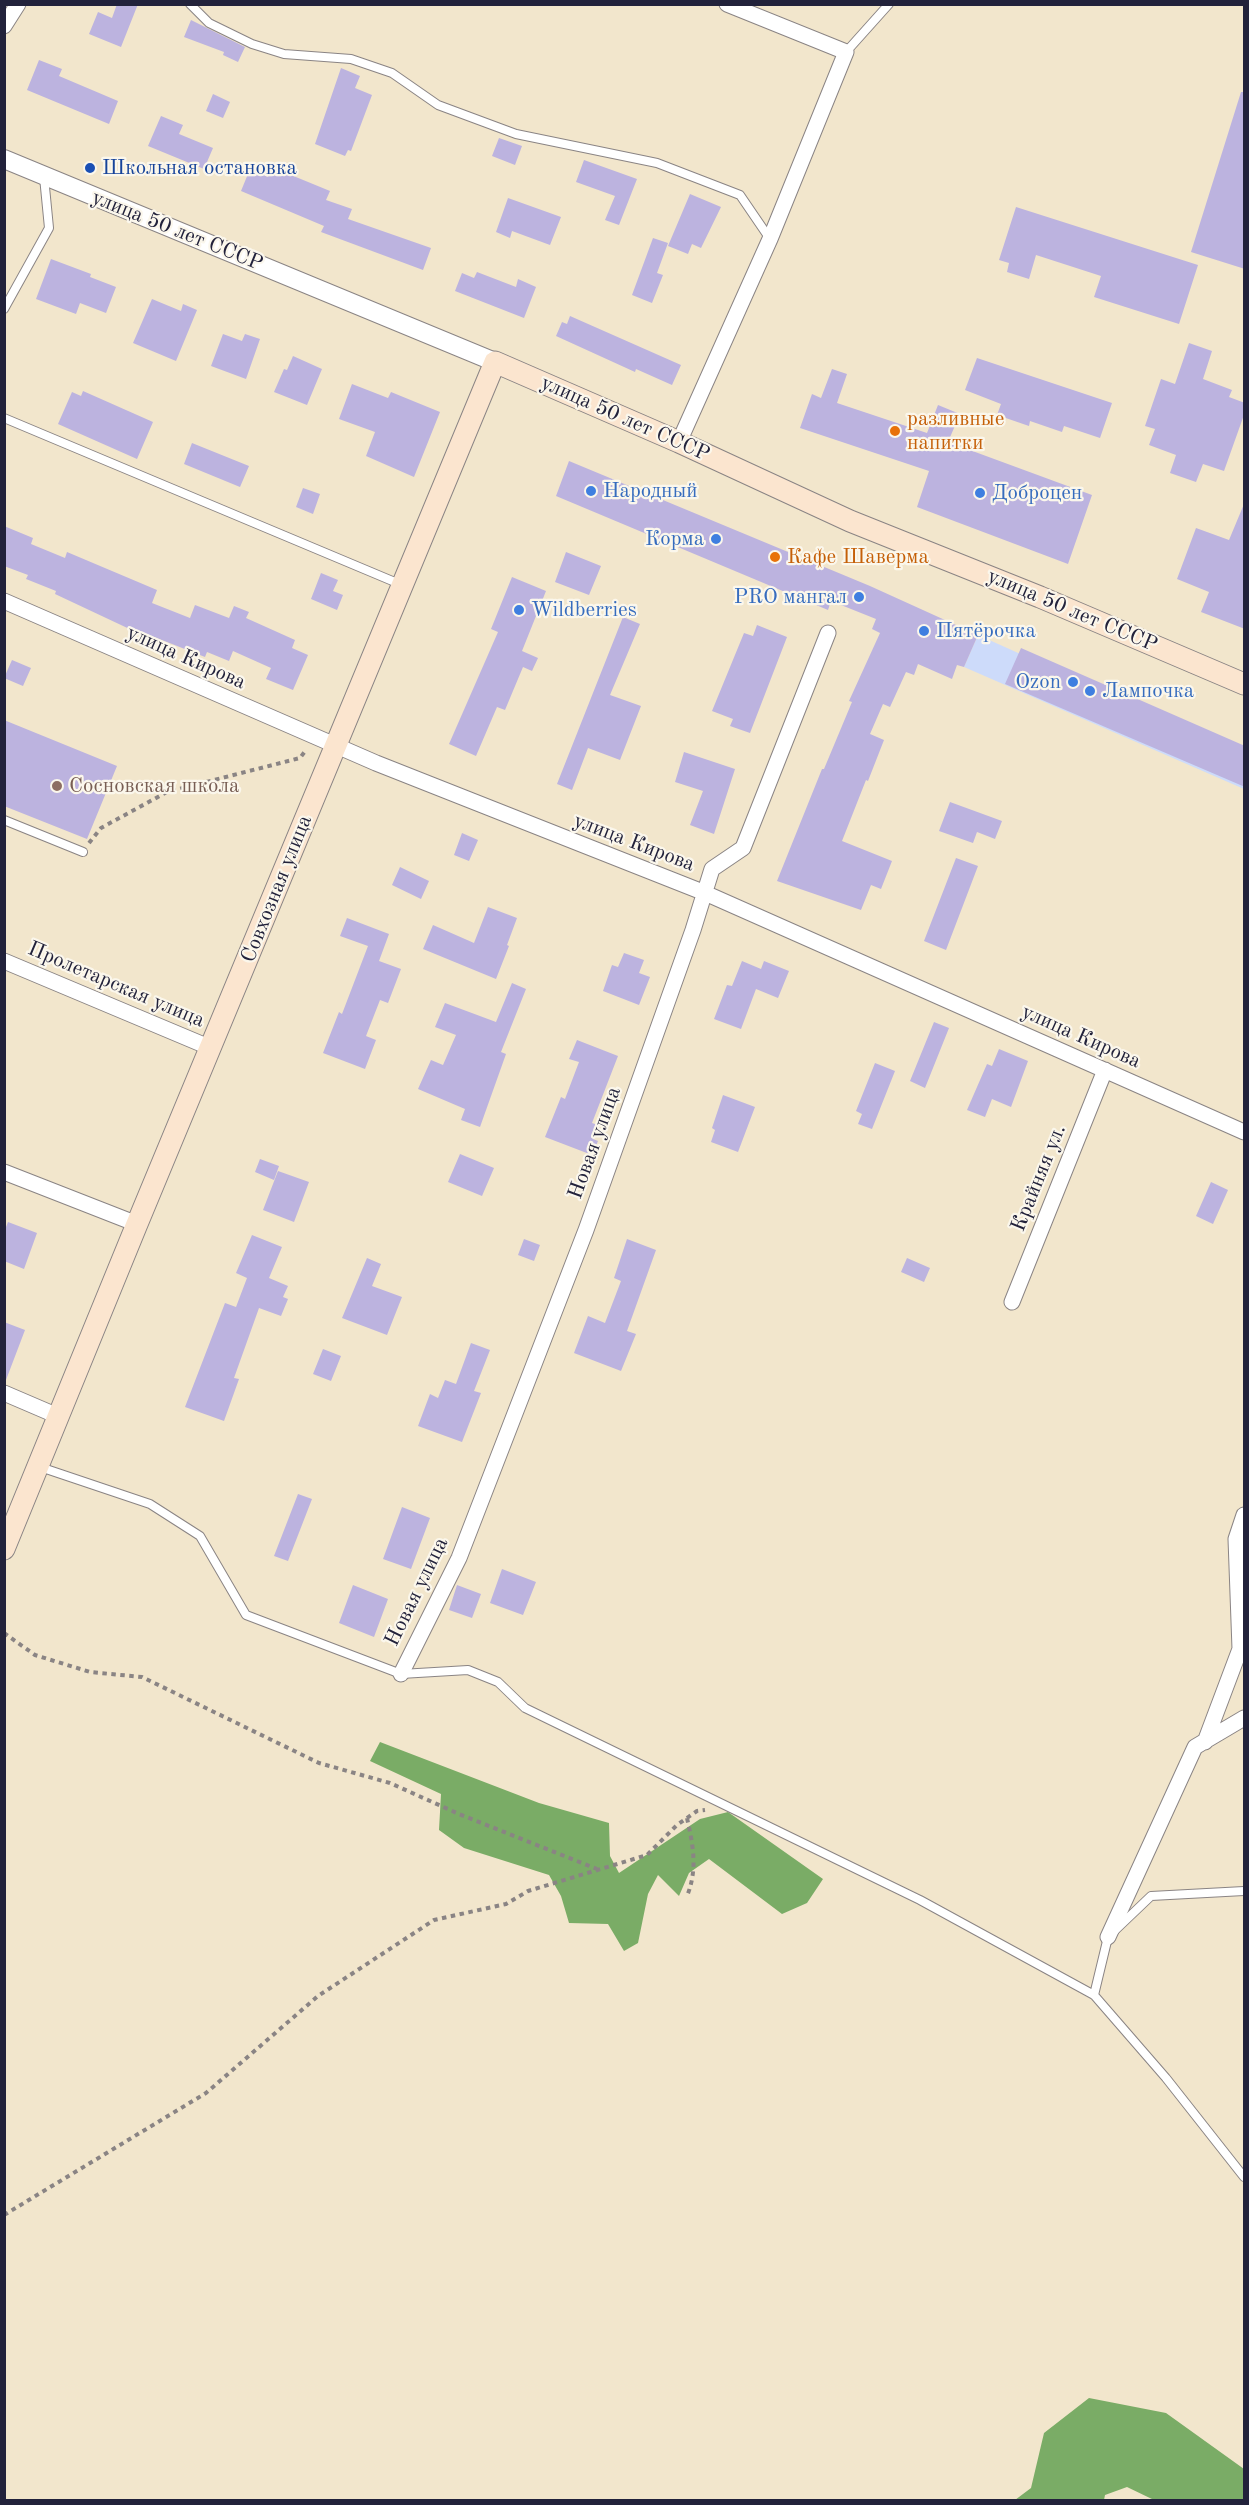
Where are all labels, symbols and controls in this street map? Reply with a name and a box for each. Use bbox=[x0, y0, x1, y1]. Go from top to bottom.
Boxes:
place label: Школьная остановка bbox=[102, 155, 297, 181]
marker: Школьная остановка bbox=[83, 161, 97, 175]
street label: улица 50 лет СССР bbox=[88, 185, 266, 277]
street label: улица 50 лет СССР bbox=[537, 370, 713, 468]
place label: разливные напитки bbox=[907, 406, 1004, 456]
marker: разливные напитки bbox=[888, 424, 902, 438]
place label: Народный bbox=[603, 478, 698, 504]
place label: Доброцен bbox=[992, 480, 1082, 506]
marker: Народный bbox=[584, 484, 598, 498]
marker: Доброцен bbox=[973, 486, 987, 500]
place label: Корма bbox=[645, 526, 704, 552]
marker: Корма bbox=[709, 532, 723, 546]
place label: Кафе Шаверма bbox=[787, 544, 929, 570]
marker: Кафе Шаверма bbox=[768, 550, 782, 564]
street label: улица 50 лет СССР bbox=[983, 564, 1161, 658]
place label: PRO мангал bbox=[734, 584, 847, 610]
marker: PRO мангал bbox=[852, 590, 866, 604]
place label: Wildberries bbox=[531, 597, 637, 623]
marker: Wildberries bbox=[512, 603, 526, 617]
place label: Пятёрочка bbox=[936, 618, 1036, 644]
street label: улица Кирова bbox=[122, 620, 250, 696]
marker: Пятёрочка bbox=[917, 624, 931, 638]
place label: Ozon bbox=[1015, 669, 1061, 695]
marker: Ozon bbox=[1066, 675, 1080, 689]
place label: Лампочка bbox=[1102, 678, 1194, 704]
marker: Лампочка bbox=[1083, 684, 1097, 698]
place label: Сосновская школа bbox=[69, 773, 239, 799]
marker: Сосновская школа bbox=[50, 779, 64, 793]
street label: улица Кирова bbox=[570, 808, 698, 878]
street label: Совхозная улица bbox=[236, 812, 318, 966]
street label: Пролетарская улица bbox=[24, 936, 208, 1034]
street label: улица Кирова bbox=[1017, 999, 1145, 1075]
street label: Новая улица bbox=[563, 1083, 627, 1203]
street label: Крайняя ул. bbox=[1006, 1121, 1072, 1235]
street label: Новая улица bbox=[380, 1533, 454, 1651]

